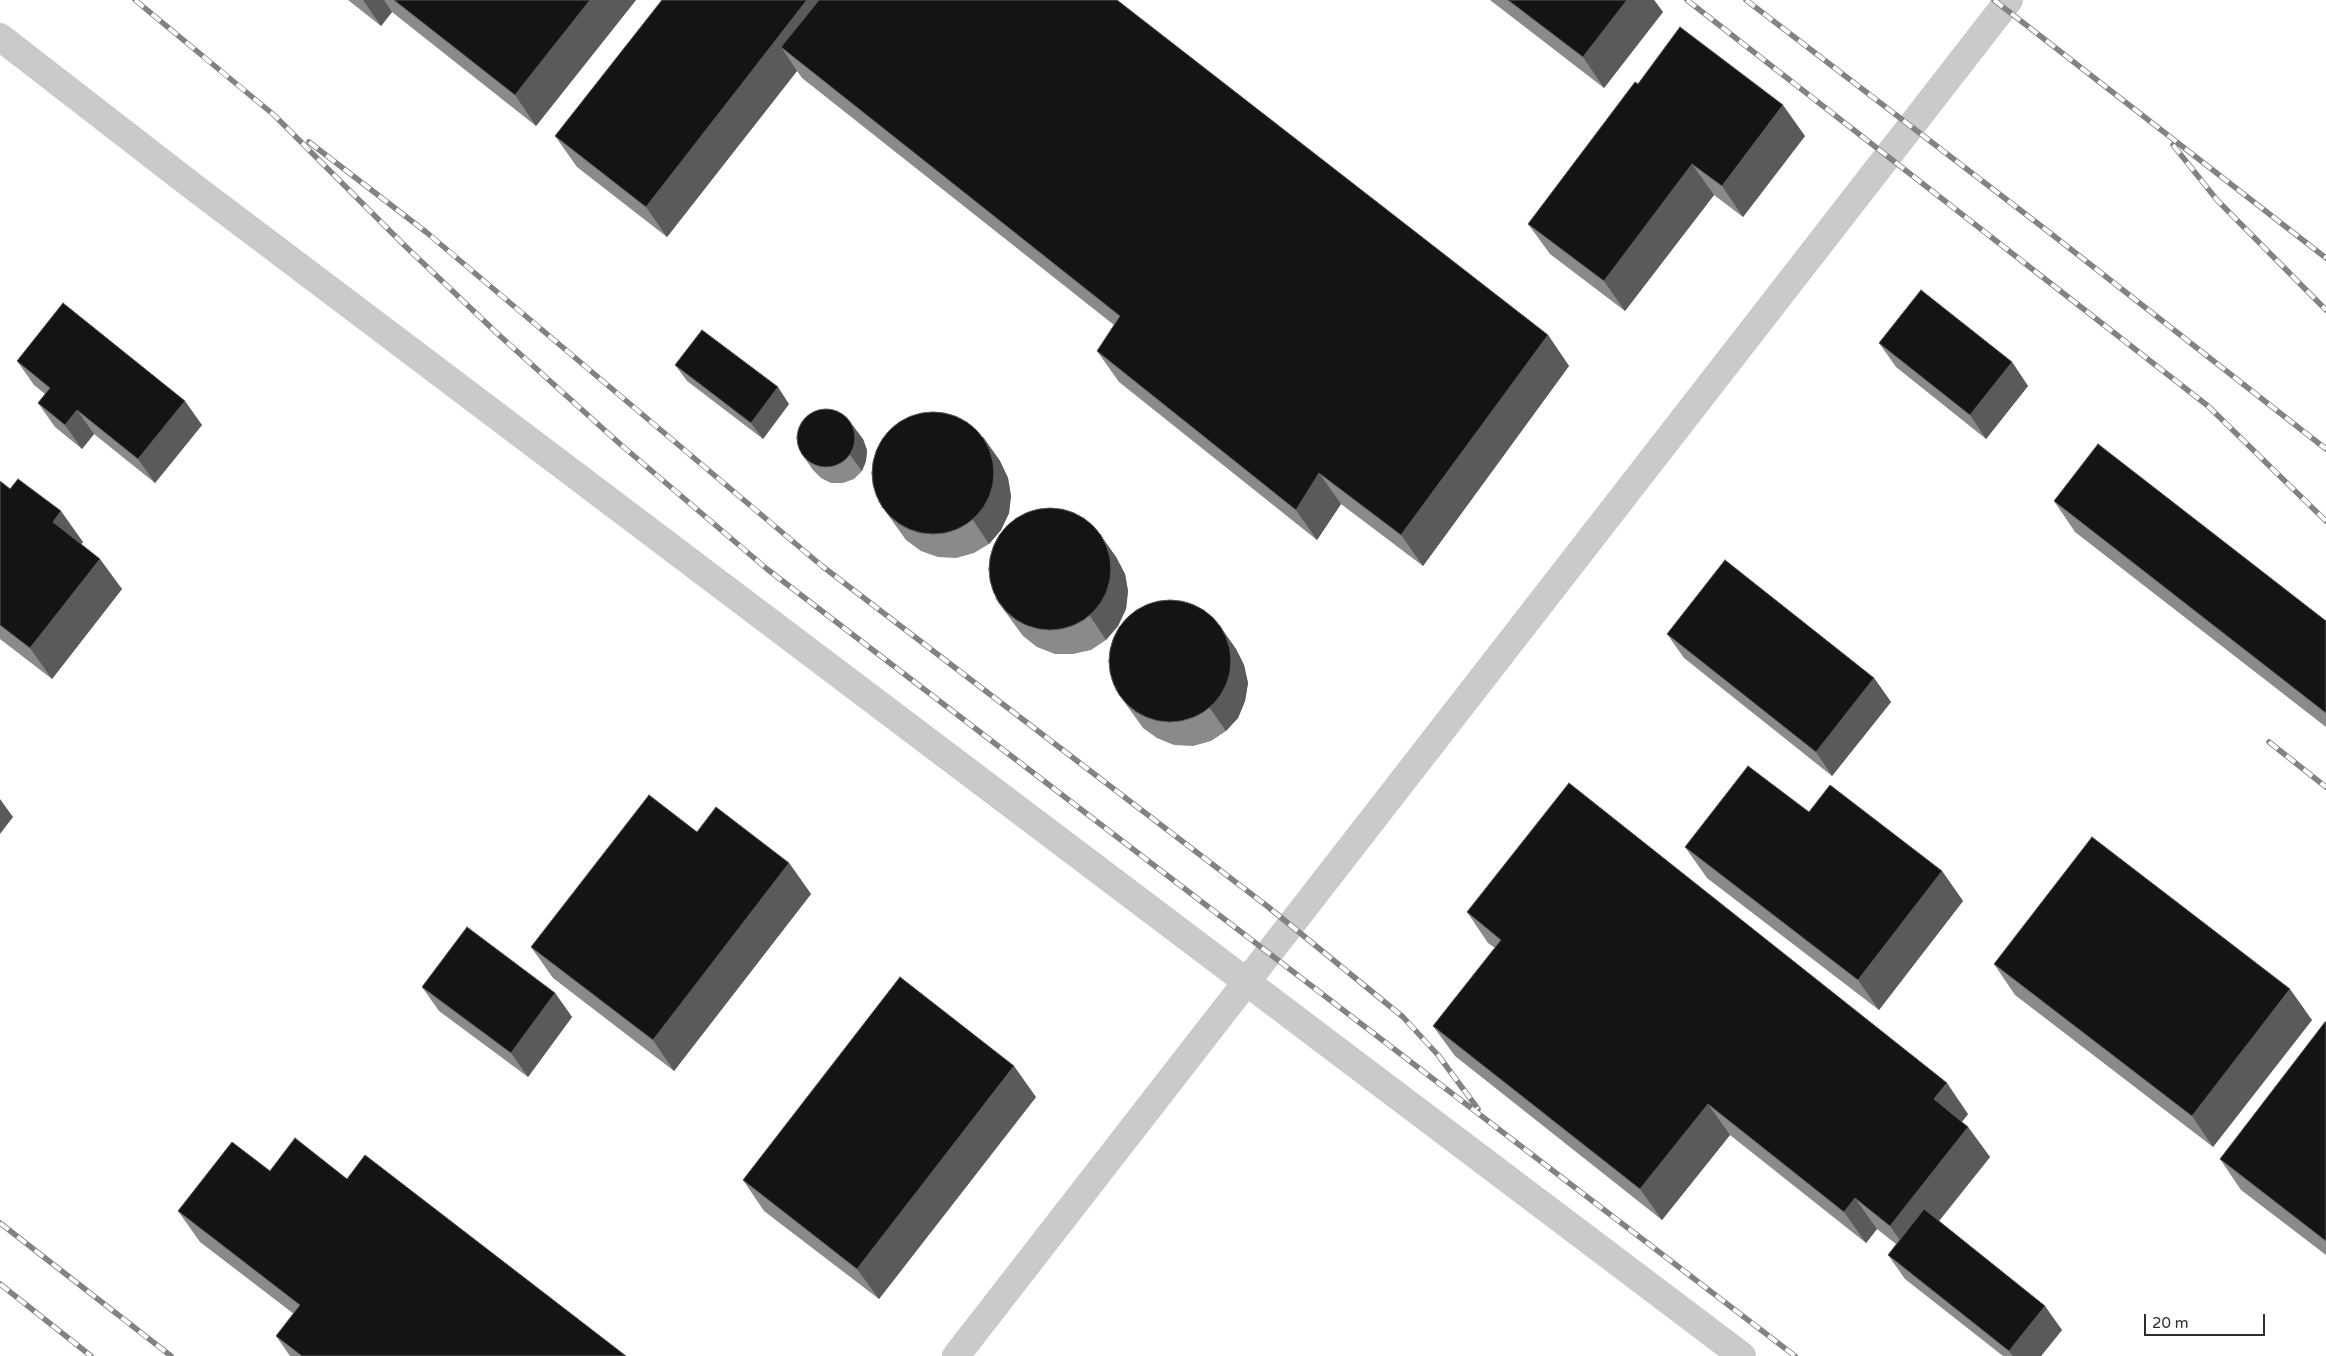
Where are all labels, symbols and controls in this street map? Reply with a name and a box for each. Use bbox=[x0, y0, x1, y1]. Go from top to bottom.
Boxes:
scale bar bbox=[2146, 1304, 2267, 1336]
text: 20 m bbox=[2152, 1314, 2189, 1332]

